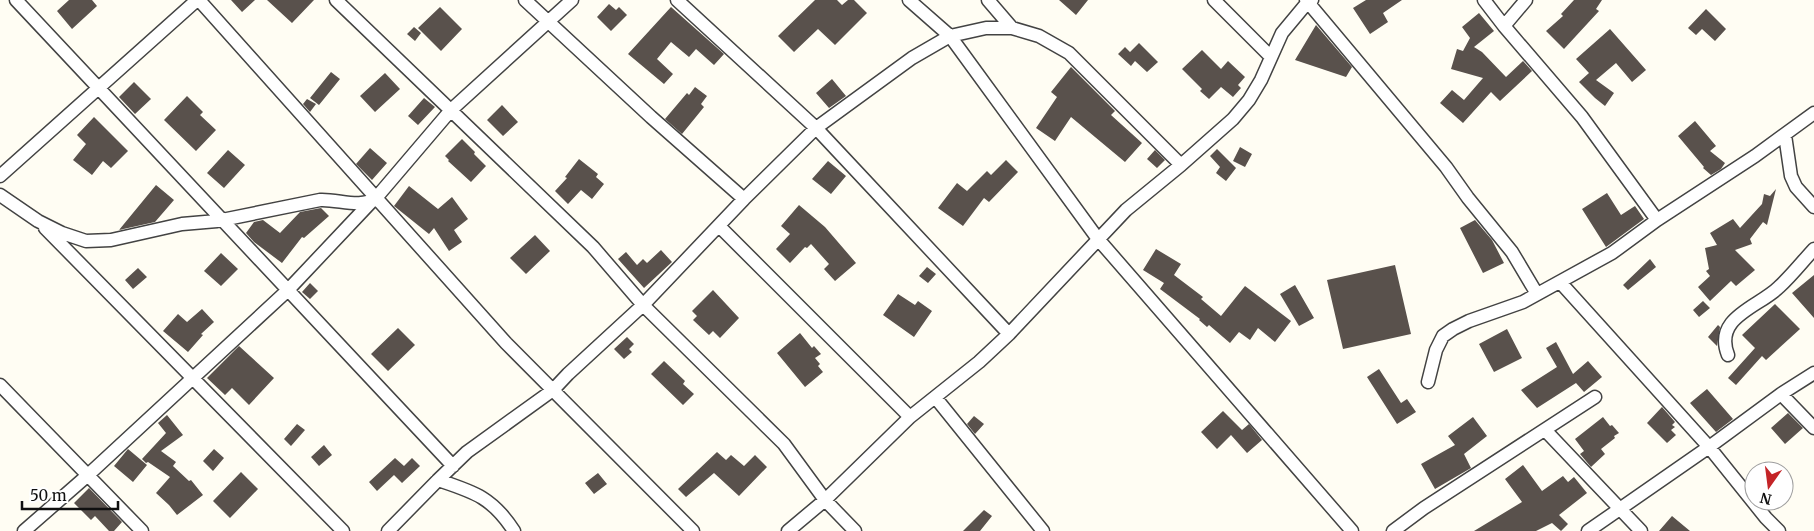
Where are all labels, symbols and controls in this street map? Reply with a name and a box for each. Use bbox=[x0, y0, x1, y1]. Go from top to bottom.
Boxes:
north arrow bbox=[1744, 461, 1794, 511]
scale bar bbox=[22, 478, 119, 510]
text: 50 m bbox=[30, 486, 67, 505]
text: N bbox=[1758, 489, 1773, 509]

